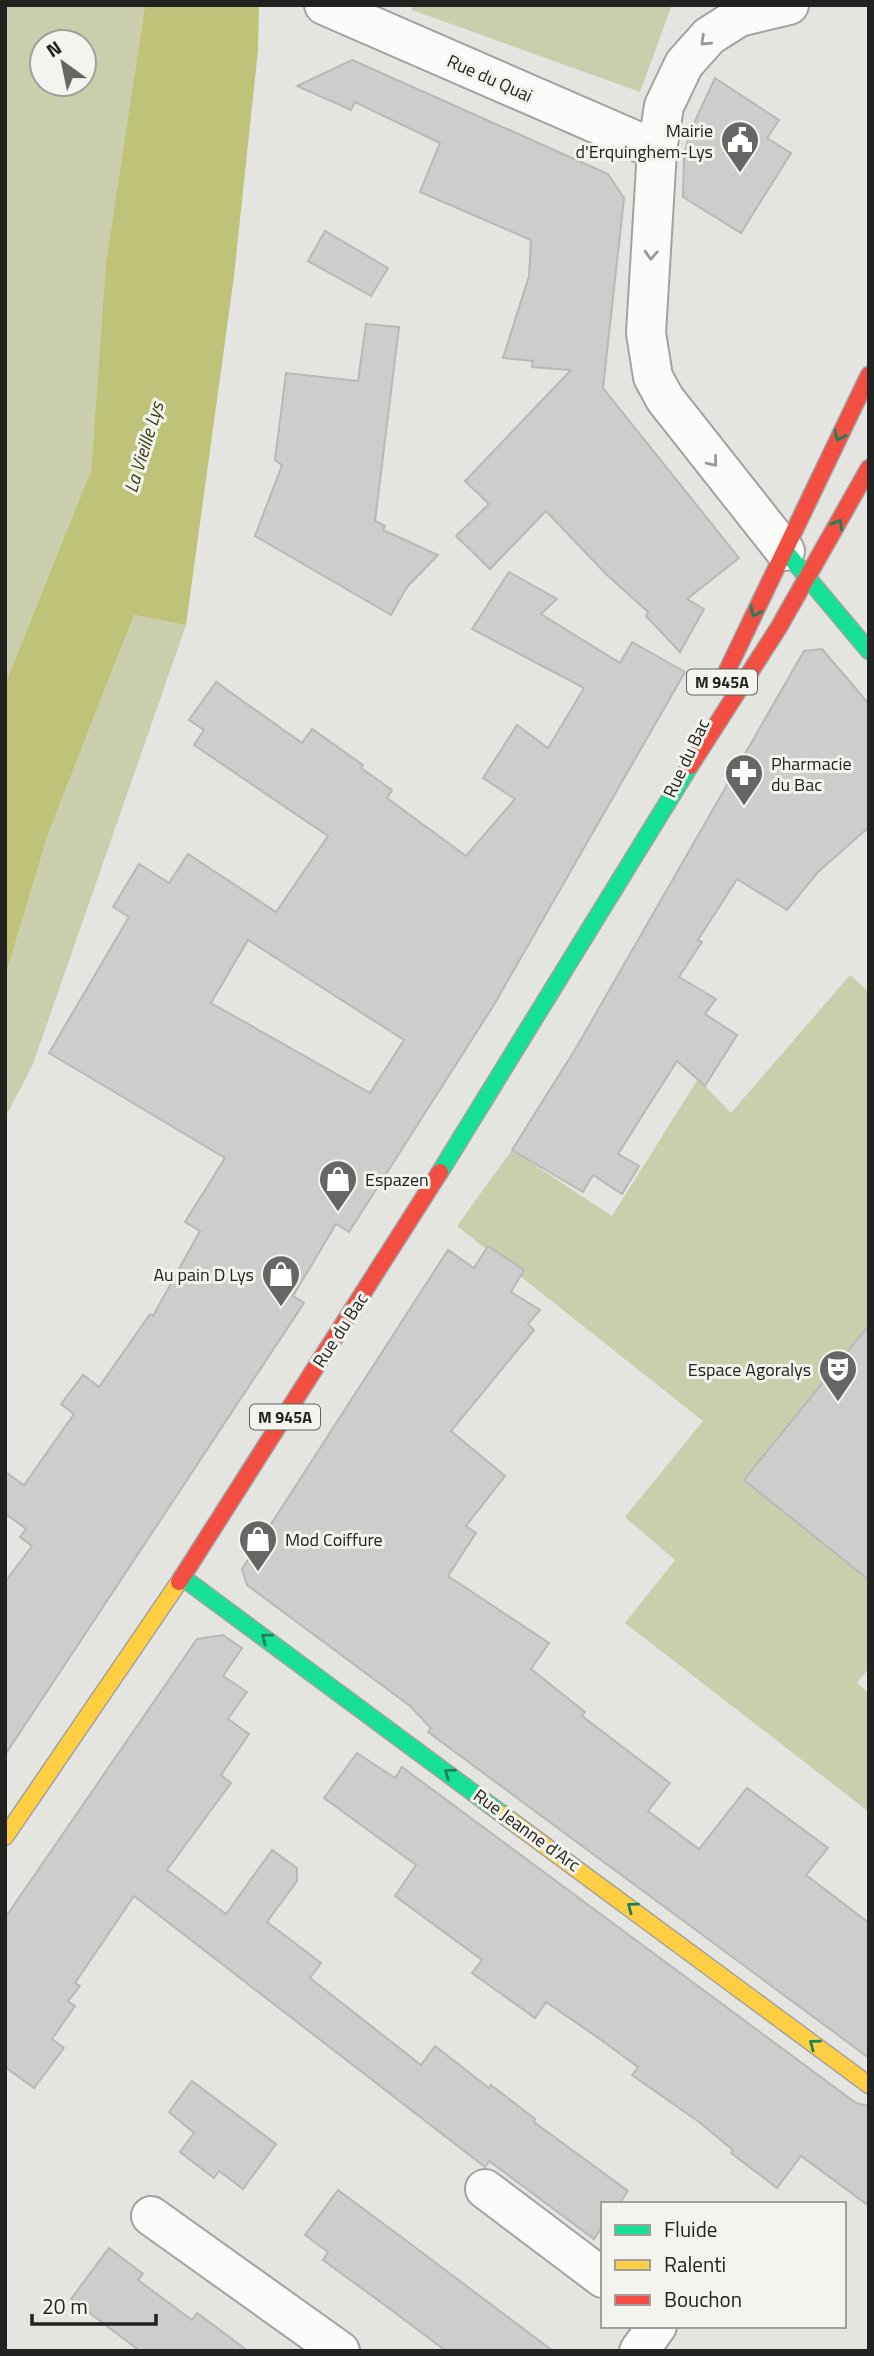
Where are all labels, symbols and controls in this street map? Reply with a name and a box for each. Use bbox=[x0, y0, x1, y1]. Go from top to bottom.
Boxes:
north arrow bbox=[28, 28, 98, 98]
one-way arrow bbox=[700, 32, 713, 45]
text: N bbox=[40, 33, 67, 64]
street label: Rue du Quai bbox=[443, 47, 537, 109]
place label: Mairie d'Erquinghem-Lys bbox=[575, 117, 713, 165]
public building icon: Mairie d'Erquinghem-Lys bbox=[719, 119, 761, 174]
one-way arrow bbox=[643, 249, 658, 260]
water label: La Vieille Lys bbox=[115, 396, 171, 496]
one-way arrow bbox=[834, 429, 848, 442]
one-way arrow bbox=[705, 454, 718, 467]
one-way arrow bbox=[830, 518, 843, 531]
one-way arrow bbox=[749, 605, 763, 617]
road number: M 945A bbox=[687, 670, 757, 694]
street label: Rue du Bac bbox=[656, 714, 716, 802]
place label: Pharmacie du Bac bbox=[771, 750, 852, 798]
pharmacy icon: Pharmacie du Bac bbox=[723, 752, 765, 807]
shop icon: Espazen bbox=[317, 1158, 359, 1213]
place label: Espazen bbox=[365, 1166, 429, 1193]
shop icon: Au pain D Lys bbox=[260, 1253, 302, 1308]
place label: Au pain D Lys bbox=[153, 1261, 254, 1288]
street label: Rue du Bac bbox=[306, 1287, 374, 1373]
theatre icon: Espace Agoralys bbox=[817, 1348, 859, 1403]
place label: Espace Agoralys bbox=[688, 1356, 811, 1383]
road number: M 945A bbox=[250, 1404, 320, 1429]
shop icon: Mod Coiffure bbox=[237, 1518, 279, 1573]
place label: Mod Coiffure bbox=[285, 1526, 383, 1553]
one-way arrow bbox=[261, 1634, 274, 1646]
one-way arrow bbox=[444, 1769, 457, 1781]
street label: Rue Jeanne d'Arc bbox=[468, 1782, 586, 1878]
one-way arrow bbox=[628, 1903, 640, 1916]
one-way arrow bbox=[809, 2040, 822, 2053]
legend bbox=[601, 2202, 846, 2328]
text: Fluide bbox=[664, 2213, 717, 2245]
text: Ralenti bbox=[664, 2248, 726, 2280]
scale bar bbox=[32, 2282, 156, 2326]
text: Bouchon bbox=[664, 2283, 742, 2315]
text: 20 m bbox=[42, 2290, 88, 2322]

